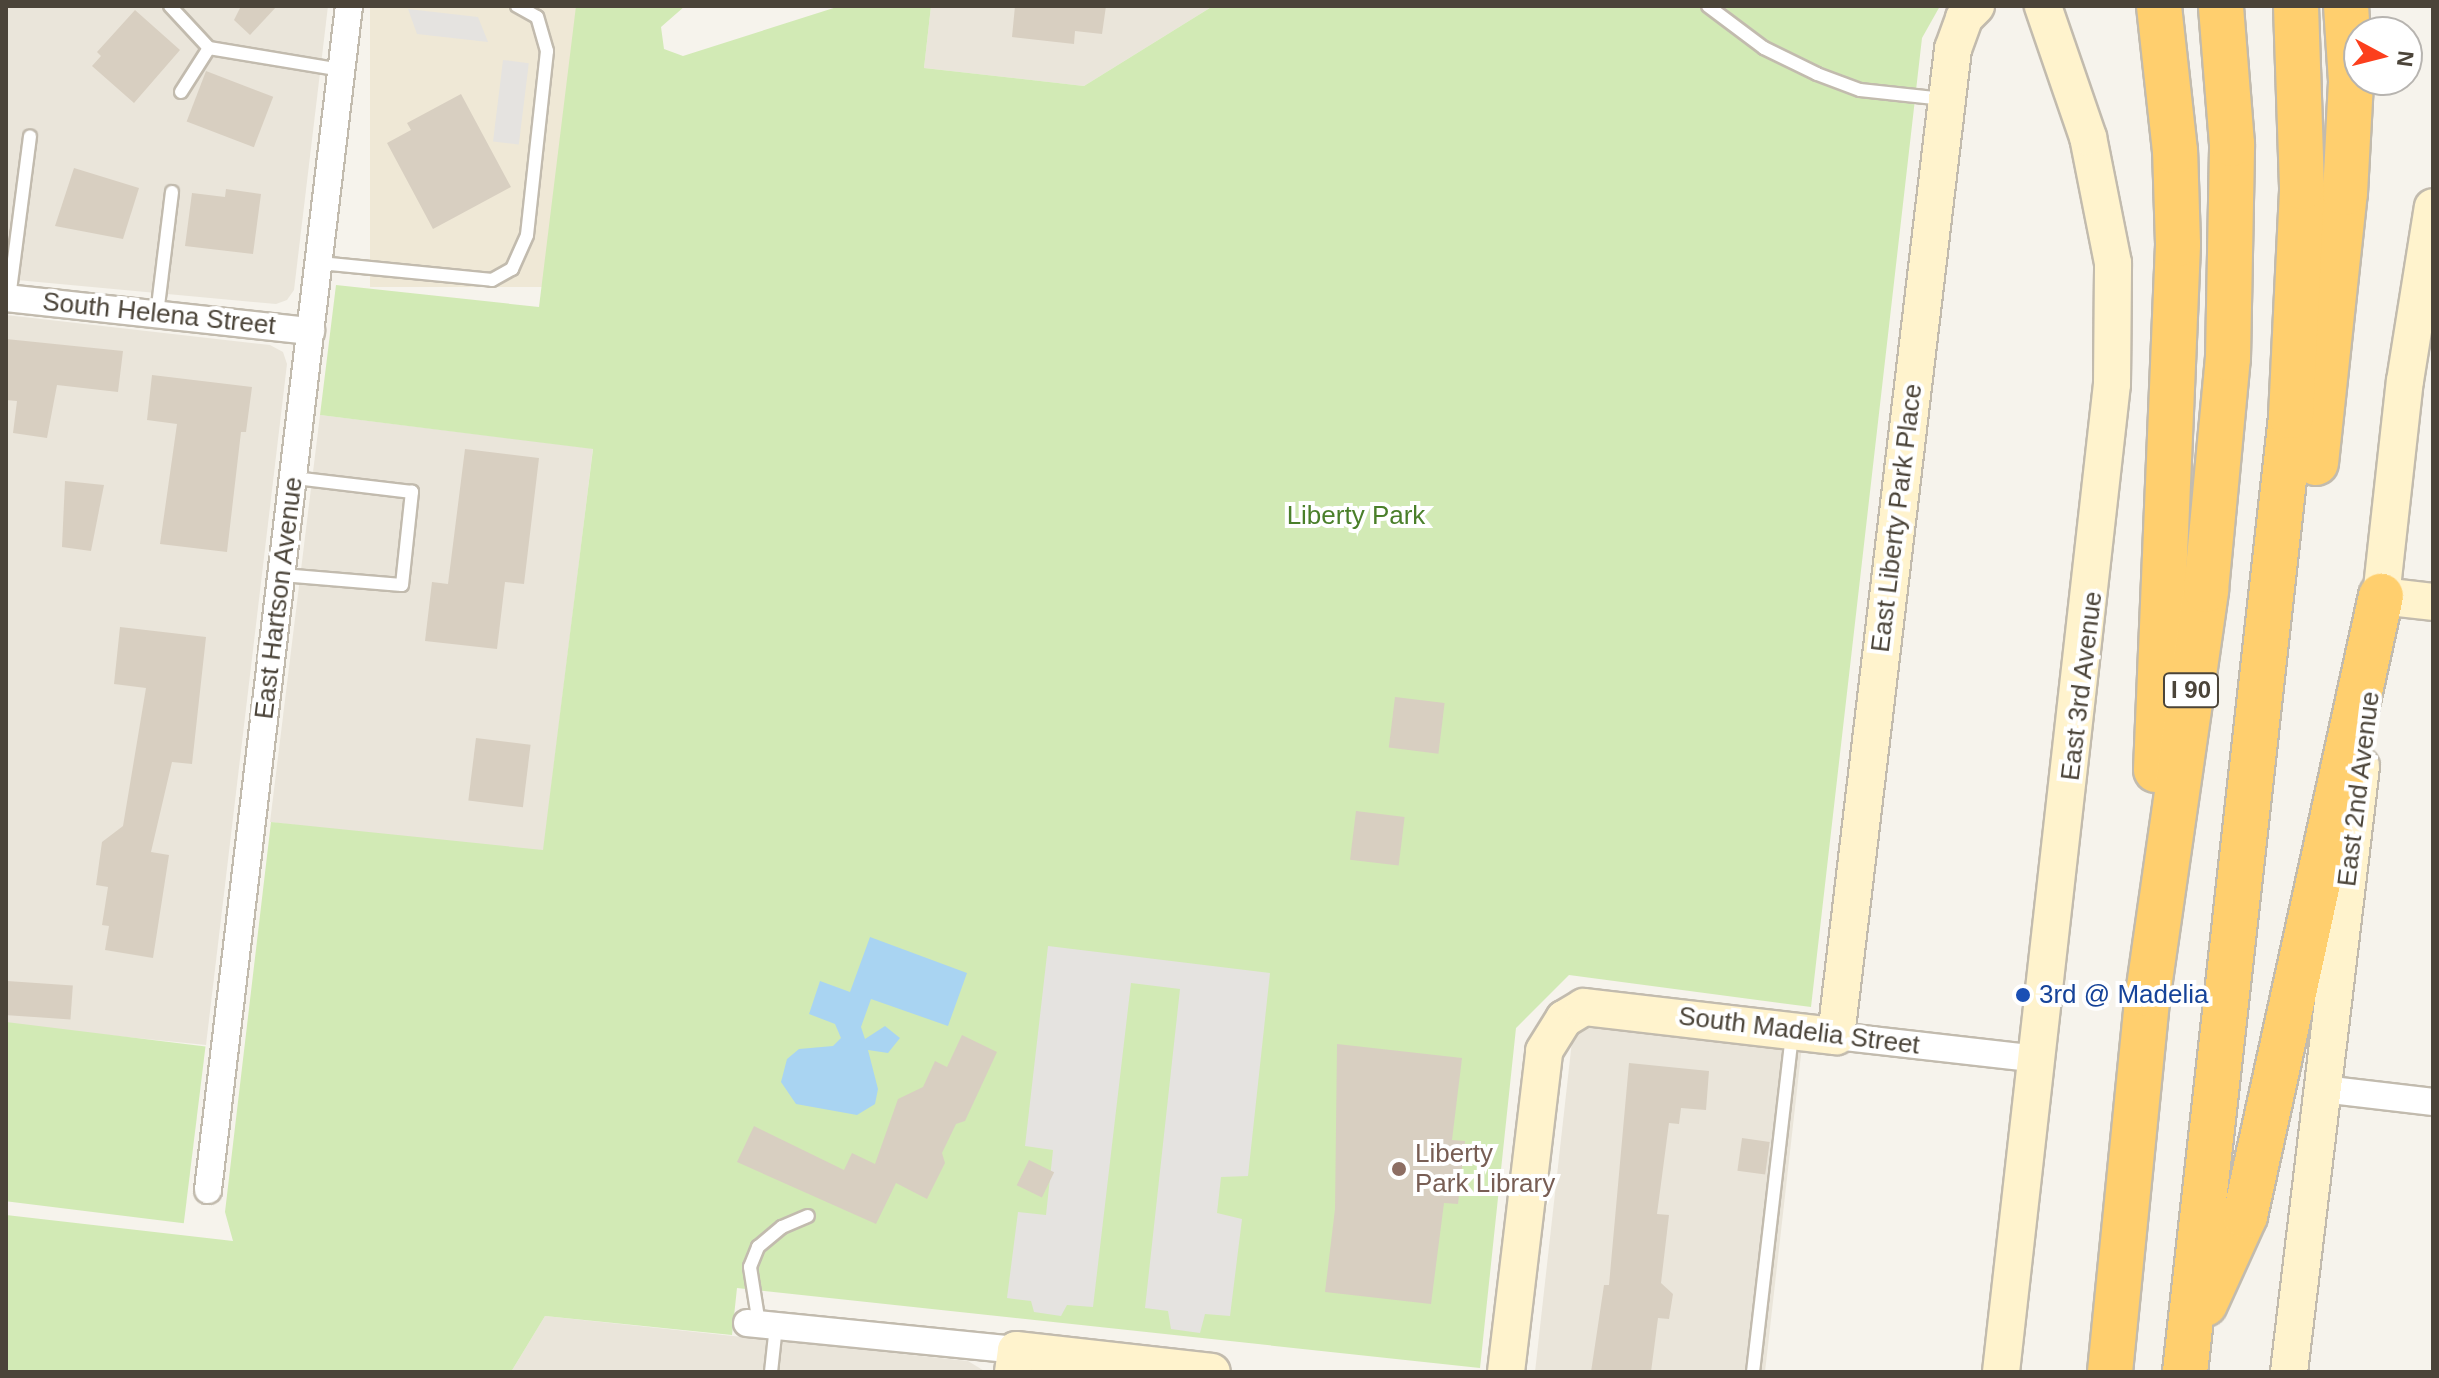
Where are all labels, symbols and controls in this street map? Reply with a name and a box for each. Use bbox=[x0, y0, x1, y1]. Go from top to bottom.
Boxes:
north arrow bbox=[2343, 16, 2423, 96]
text: N bbox=[2392, 49, 2419, 68]
street label: South Helena Street bbox=[41, 286, 277, 342]
street label: East Liberty Park Place bbox=[1865, 382, 1929, 654]
street label: East Hartson Avenue bbox=[249, 474, 309, 722]
park label: Liberty Park bbox=[1287, 500, 1425, 532]
street label: East 3rd Avenue bbox=[2055, 589, 2109, 783]
road number: I 90 bbox=[2161, 670, 2221, 710]
street label: East 2nd Avenue bbox=[2331, 689, 2387, 889]
place label: 3rd @ Madelia bbox=[2039, 979, 2208, 1011]
marker: 3rd @ Madelia bbox=[2014, 986, 2032, 1004]
street label: South Madelia Street bbox=[1677, 1001, 1921, 1061]
place label: Liberty Park Library bbox=[1415, 1138, 1555, 1200]
marker: Liberty Park Library bbox=[1390, 1160, 1408, 1178]

